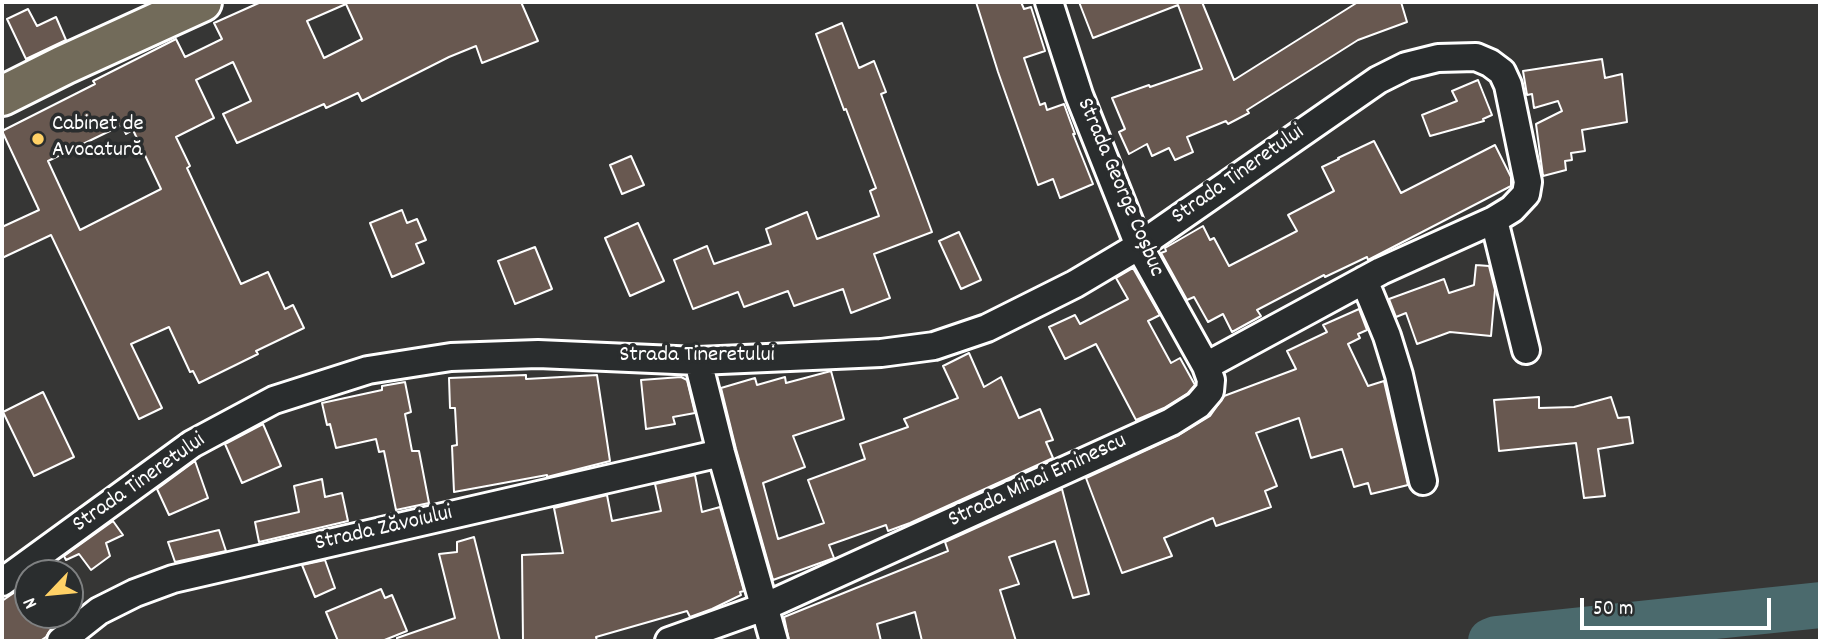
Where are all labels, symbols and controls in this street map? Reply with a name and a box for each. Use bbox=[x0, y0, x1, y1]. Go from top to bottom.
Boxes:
street label: Strada George Coșbuc bbox=[1069, 95, 1169, 281]
place label: Cabinet de Avocatură bbox=[52, 112, 144, 166]
street label: Strada Tineretului bbox=[1167, 120, 1311, 232]
marker: Cabinet de Avocatură bbox=[30, 131, 46, 147]
street label: Strada Tineretului bbox=[619, 343, 775, 371]
street label: Strada Tineretului bbox=[68, 428, 212, 540]
street label: Strada Mihai Eminescu bbox=[945, 429, 1131, 535]
street label: Strada Zăvoiului bbox=[313, 501, 455, 559]
north arrow bbox=[14, 559, 84, 629]
scale bar bbox=[1584, 584, 1775, 628]
text: N bbox=[17, 592, 46, 613]
text: 50 m bbox=[1593, 595, 1633, 625]

